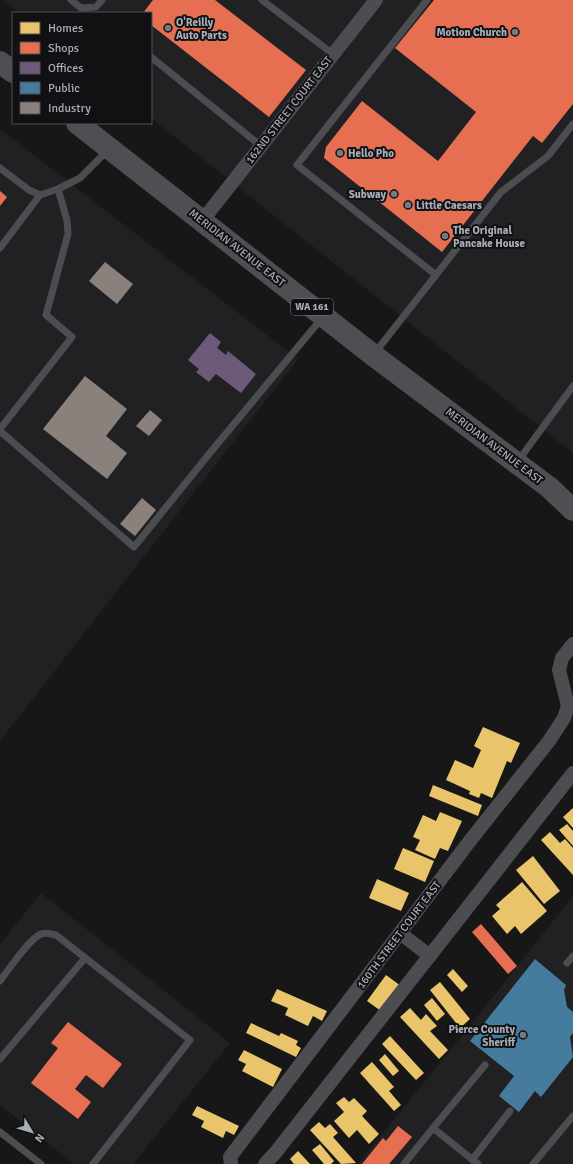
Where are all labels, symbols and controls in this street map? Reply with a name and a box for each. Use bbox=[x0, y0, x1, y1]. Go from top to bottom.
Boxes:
legend bbox=[12, 12, 152, 124]
place label: O'Reilly Auto Parts bbox=[176, 16, 227, 42]
text: Homes bbox=[48, 21, 83, 36]
marker: O'Reilly Auto Parts bbox=[163, 23, 173, 33]
place label: Motion Church bbox=[436, 26, 507, 39]
marker: Motion Church bbox=[510, 27, 520, 37]
text: Shops bbox=[48, 41, 79, 56]
street label: 162ND STREET COURT EAST bbox=[243, 53, 335, 166]
text: Offices bbox=[48, 61, 83, 76]
text: Public bbox=[48, 81, 80, 96]
text: Industry bbox=[48, 101, 91, 116]
place label: Hello Pho bbox=[348, 147, 394, 160]
marker: Hello Pho bbox=[335, 148, 345, 158]
place label: Subway bbox=[349, 188, 387, 201]
marker: Subway bbox=[389, 189, 399, 199]
place label: Little Caesars bbox=[416, 199, 482, 212]
marker: Little Caesars bbox=[403, 200, 413, 210]
street label: MERIDIAN AVENUE EAST bbox=[186, 206, 288, 290]
place label: The Original Pancake House bbox=[453, 224, 525, 250]
marker: The Original Pancake House bbox=[440, 231, 450, 241]
road number: WA 161 bbox=[291, 299, 333, 315]
street label: MERIDIAN AVENUE EAST bbox=[443, 405, 546, 487]
street label: 160TH STREET COURT EAST bbox=[354, 878, 444, 991]
place label: Pierce County Sheriff bbox=[448, 1023, 516, 1049]
marker: Pierce County Sheriff bbox=[518, 1030, 528, 1040]
north arrow bbox=[12, 1112, 52, 1152]
text: N bbox=[32, 1131, 47, 1145]

